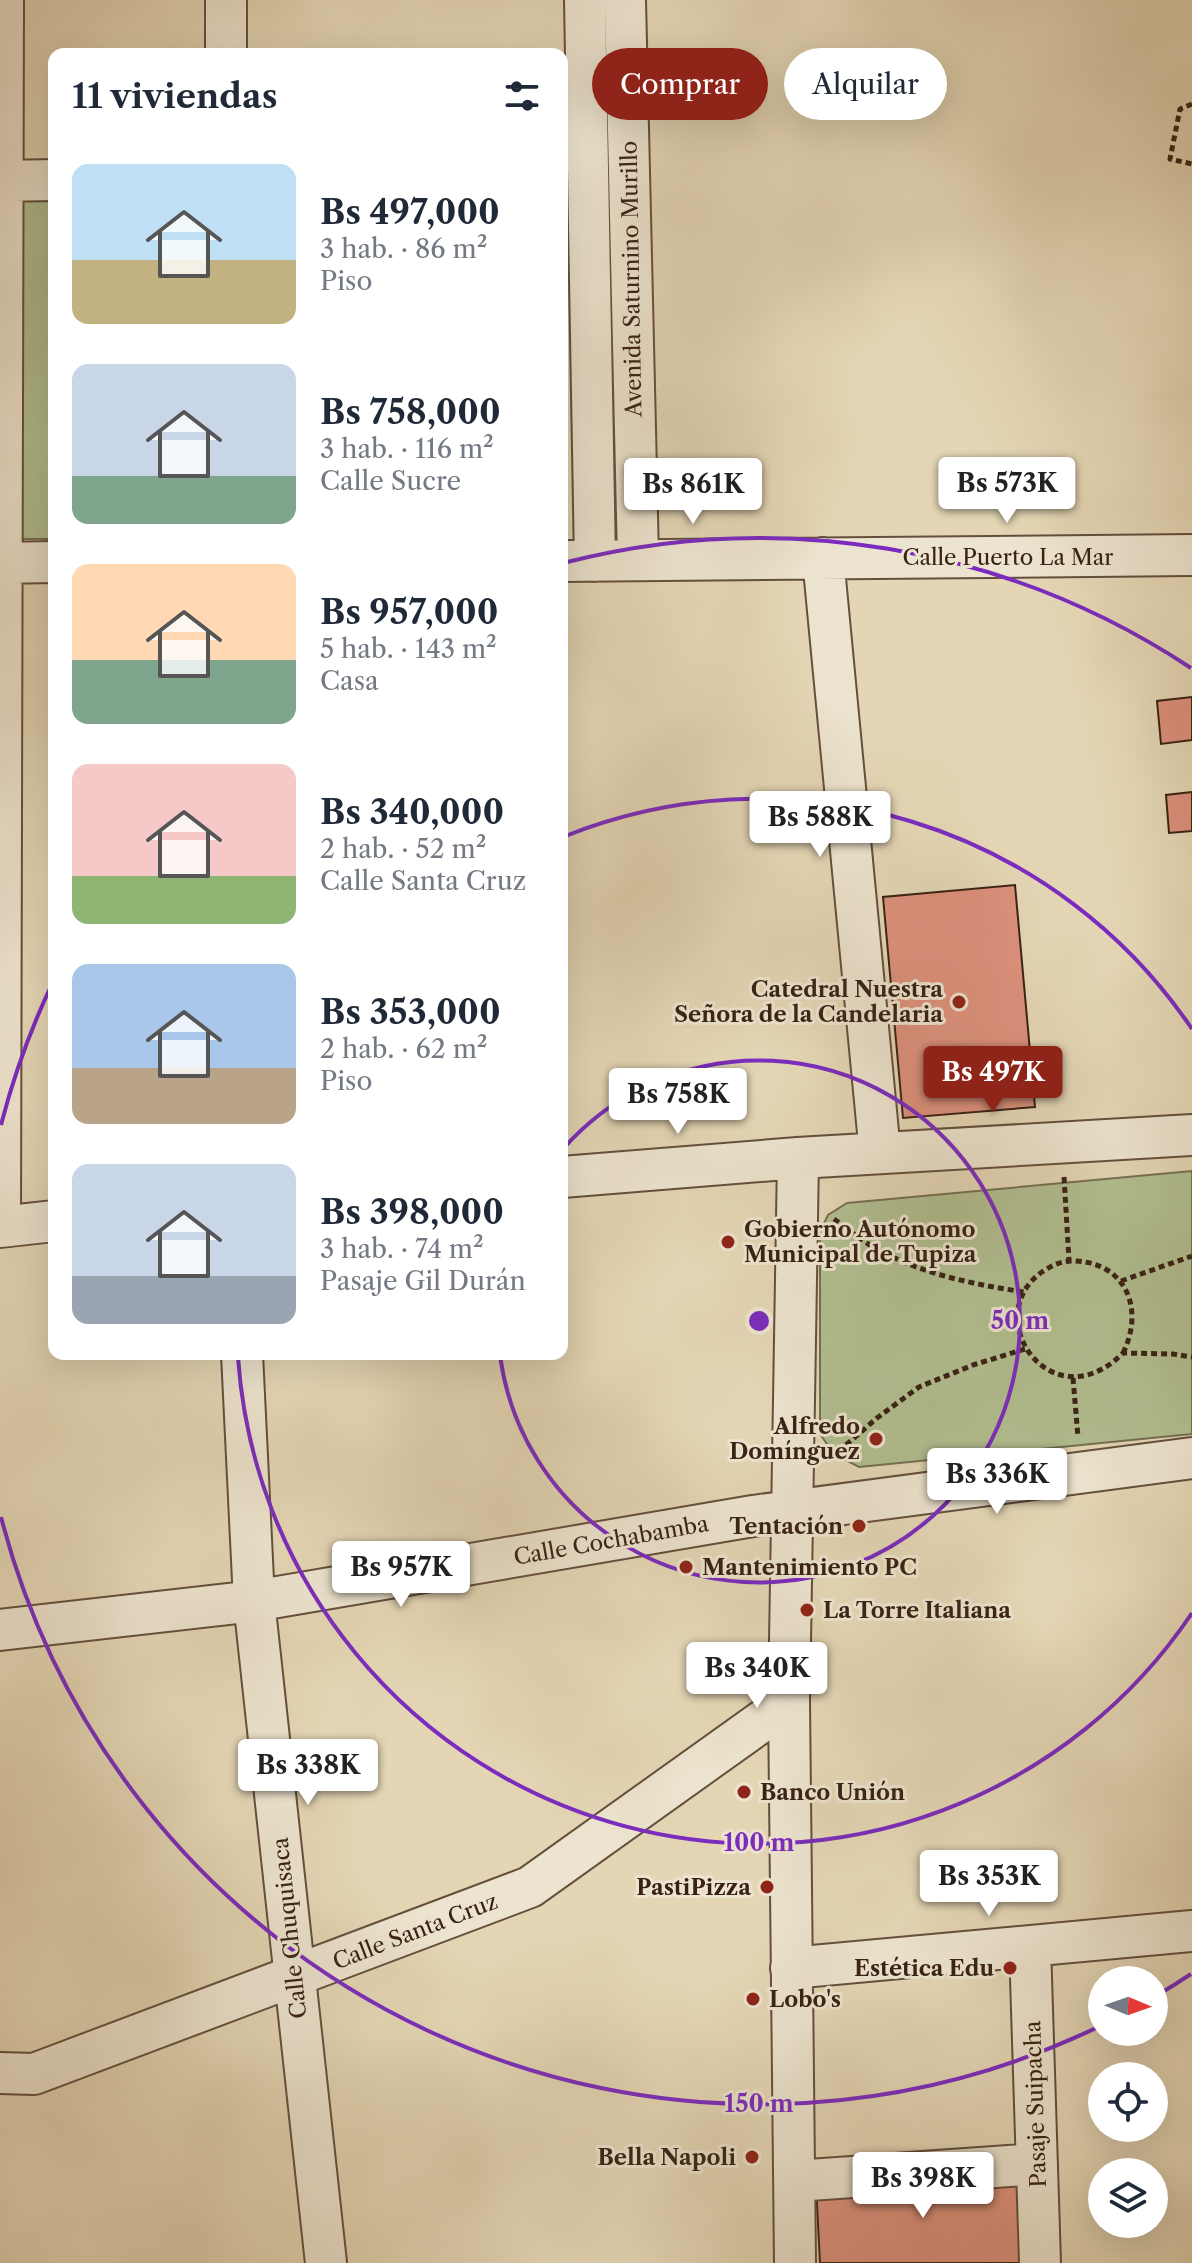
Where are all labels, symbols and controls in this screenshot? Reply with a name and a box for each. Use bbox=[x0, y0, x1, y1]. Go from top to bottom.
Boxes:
chip: Comprar bbox=[592, 48, 768, 120]
chip: Alquilar bbox=[784, 48, 947, 120]
icon: filters bbox=[500, 74, 544, 118]
text: 11 viviendas bbox=[72, 75, 277, 117]
street label: Avenida Saturnino Murillo bbox=[616, 141, 647, 418]
text: Bs 497,000 bbox=[320, 191, 500, 233]
icon: home bbox=[136, 196, 232, 292]
text: 3 hab. · 86 m² bbox=[320, 233, 487, 265]
text: Piso bbox=[320, 265, 372, 297]
text: Bs 758,000 bbox=[320, 391, 501, 433]
icon: home bbox=[136, 396, 232, 492]
text: 3 hab. · 116 m² bbox=[320, 433, 494, 465]
pin: Bs 573K bbox=[933, 457, 1081, 525]
pin: Bs 861K bbox=[619, 458, 767, 526]
text: Calle Sucre bbox=[320, 465, 461, 497]
text: Bs 573K bbox=[956, 467, 1058, 499]
text: Bs 861K bbox=[642, 468, 744, 500]
street label: Calle Puerto La Mar bbox=[902, 544, 1114, 571]
text: Bs 957,000 bbox=[320, 591, 498, 633]
icon: home bbox=[136, 596, 232, 692]
text: 5 hab. · 143 m² bbox=[320, 633, 497, 665]
text: Casa bbox=[320, 665, 379, 697]
text: Bs 340,000 bbox=[320, 791, 504, 833]
pin: Bs 588K bbox=[746, 791, 894, 859]
icon: home bbox=[136, 796, 232, 892]
text: Bs 588K bbox=[767, 801, 873, 833]
text: 2 hab. · 52 m² bbox=[320, 833, 486, 865]
text: Calle Santa Cruz bbox=[320, 865, 526, 897]
place label: Catedral Nuestra Señora de la Candelaria bbox=[674, 976, 943, 1028]
text: Bs 353,000 bbox=[320, 991, 501, 1033]
marker: Catedral Nuestra Señora de la Candelaria bbox=[950, 993, 968, 1011]
icon: home bbox=[136, 996, 232, 1092]
text: 2 hab. · 62 m² bbox=[320, 1033, 487, 1065]
pin: Bs 497K bbox=[919, 1046, 1067, 1114]
text: Bs 497K bbox=[941, 1056, 1045, 1088]
text: Piso bbox=[320, 1065, 372, 1097]
pin: Bs 758K bbox=[604, 1068, 752, 1136]
text: Bs 758K bbox=[627, 1078, 729, 1110]
text: Bs 398,000 bbox=[320, 1191, 504, 1233]
icon: home bbox=[136, 1196, 232, 1292]
place label: Gobierno Autónomo Municipal de Tupiza bbox=[744, 1216, 977, 1268]
text: 3 hab. · 74 m² bbox=[320, 1233, 484, 1265]
marker: Gobierno Autónomo Municipal de Tupiza bbox=[719, 1233, 737, 1251]
text: Pasaje Gil Durán bbox=[320, 1265, 526, 1297]
text: 50 m bbox=[991, 1306, 1049, 1335]
centre of rings bbox=[745, 1307, 773, 1335]
place label: Alfredo Domínguez bbox=[729, 1413, 860, 1465]
marker: Alfredo Domínguez bbox=[867, 1430, 885, 1448]
pin: Bs 336K bbox=[923, 1448, 1071, 1516]
text: Bs 336K bbox=[945, 1458, 1049, 1490]
street label: Calle Cochabamba bbox=[512, 1510, 711, 1571]
place label: Tentación bbox=[729, 1513, 843, 1540]
marker: Tentación bbox=[850, 1517, 868, 1535]
pin: Bs 957K bbox=[327, 1541, 475, 1609]
text: Bs 957K bbox=[350, 1551, 452, 1583]
place label: Mantenimiento PC bbox=[702, 1554, 917, 1581]
marker: Mantenimiento PC bbox=[677, 1558, 695, 1576]
place label: La Torre Italiana bbox=[823, 1597, 1011, 1624]
marker: La Torre Italiana bbox=[798, 1601, 816, 1619]
pin: Bs 340K bbox=[683, 1642, 831, 1710]
text: Bs 340K bbox=[704, 1652, 810, 1684]
pin: Bs 338K bbox=[234, 1739, 382, 1807]
text: Bs 338K bbox=[256, 1749, 360, 1781]
place label: Banco Unión bbox=[760, 1779, 905, 1806]
marker: Banco Unión bbox=[735, 1783, 753, 1801]
text: 100 m bbox=[723, 1828, 795, 1857]
street label: Calle Chuquisaca bbox=[267, 1836, 312, 2020]
pin: Bs 353K bbox=[915, 1850, 1063, 1918]
text: Bs 353K bbox=[938, 1860, 1040, 1892]
place label: PastiPizza bbox=[636, 1874, 751, 1901]
marker: PastiPizza bbox=[758, 1878, 776, 1896]
street label: Calle Santa Cruz bbox=[329, 1888, 501, 1975]
place label: Estética Edu bbox=[854, 1955, 994, 1982]
marker: Estética Edu bbox=[1001, 1959, 1019, 1977]
north arrow bbox=[1088, 1966, 1168, 2046]
map controls bbox=[1088, 1966, 1168, 2238]
place label: Lobo's bbox=[769, 1986, 841, 2013]
marker: Lobo's bbox=[744, 1990, 762, 2008]
street label: Pasaje Suipacha bbox=[1019, 2020, 1052, 2188]
button: locate bbox=[1088, 2062, 1168, 2142]
text: 150 m bbox=[724, 2089, 794, 2118]
place label: Bella Napoli bbox=[597, 2144, 736, 2171]
marker: Bella Napoli bbox=[743, 2148, 761, 2166]
pin: Bs 398K bbox=[849, 2152, 997, 2220]
button: layers bbox=[1088, 2158, 1168, 2238]
text: Bs 398K bbox=[871, 2162, 975, 2194]

